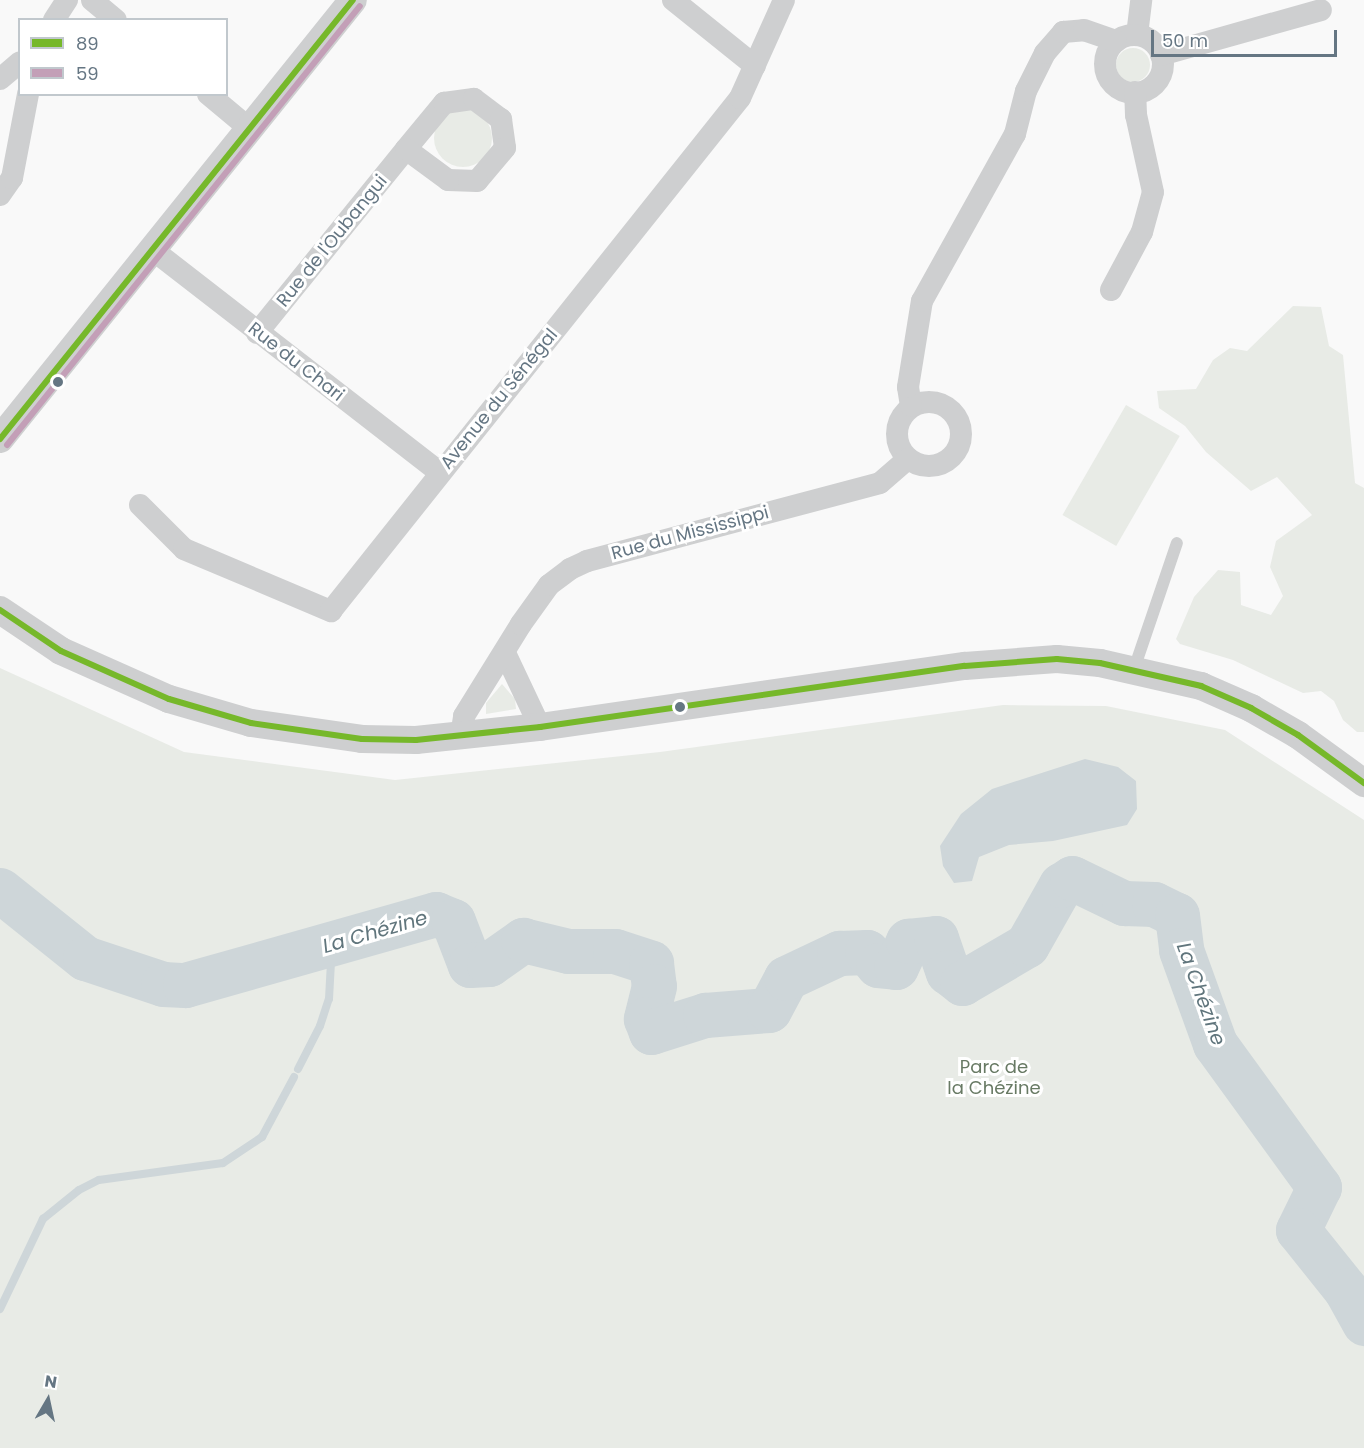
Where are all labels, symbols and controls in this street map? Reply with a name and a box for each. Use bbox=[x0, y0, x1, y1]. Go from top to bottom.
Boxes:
legend bbox=[18, 18, 228, 96]
scale bar bbox=[1154, 18, 1340, 56]
text: 50 m bbox=[1162, 28, 1208, 53]
text: 89 bbox=[76, 31, 99, 56]
text: 59 bbox=[76, 61, 99, 86]
street label: Rue de l'Oubangui bbox=[272, 171, 392, 311]
street label: Rue du Chari bbox=[244, 318, 348, 406]
street label: Avenue du Sénégal bbox=[436, 325, 562, 473]
unlabelled marker bbox=[52, 376, 64, 388]
street label: Rue du Mississippi bbox=[609, 502, 771, 564]
unlabelled marker bbox=[674, 701, 686, 713]
water label: La Chézine bbox=[320, 906, 430, 958]
water label: La Chézine bbox=[1171, 939, 1231, 1049]
park label: Parc de la Chézine bbox=[947, 1057, 1041, 1100]
text: N bbox=[43, 1369, 59, 1394]
north arrow bbox=[18, 1370, 78, 1430]

